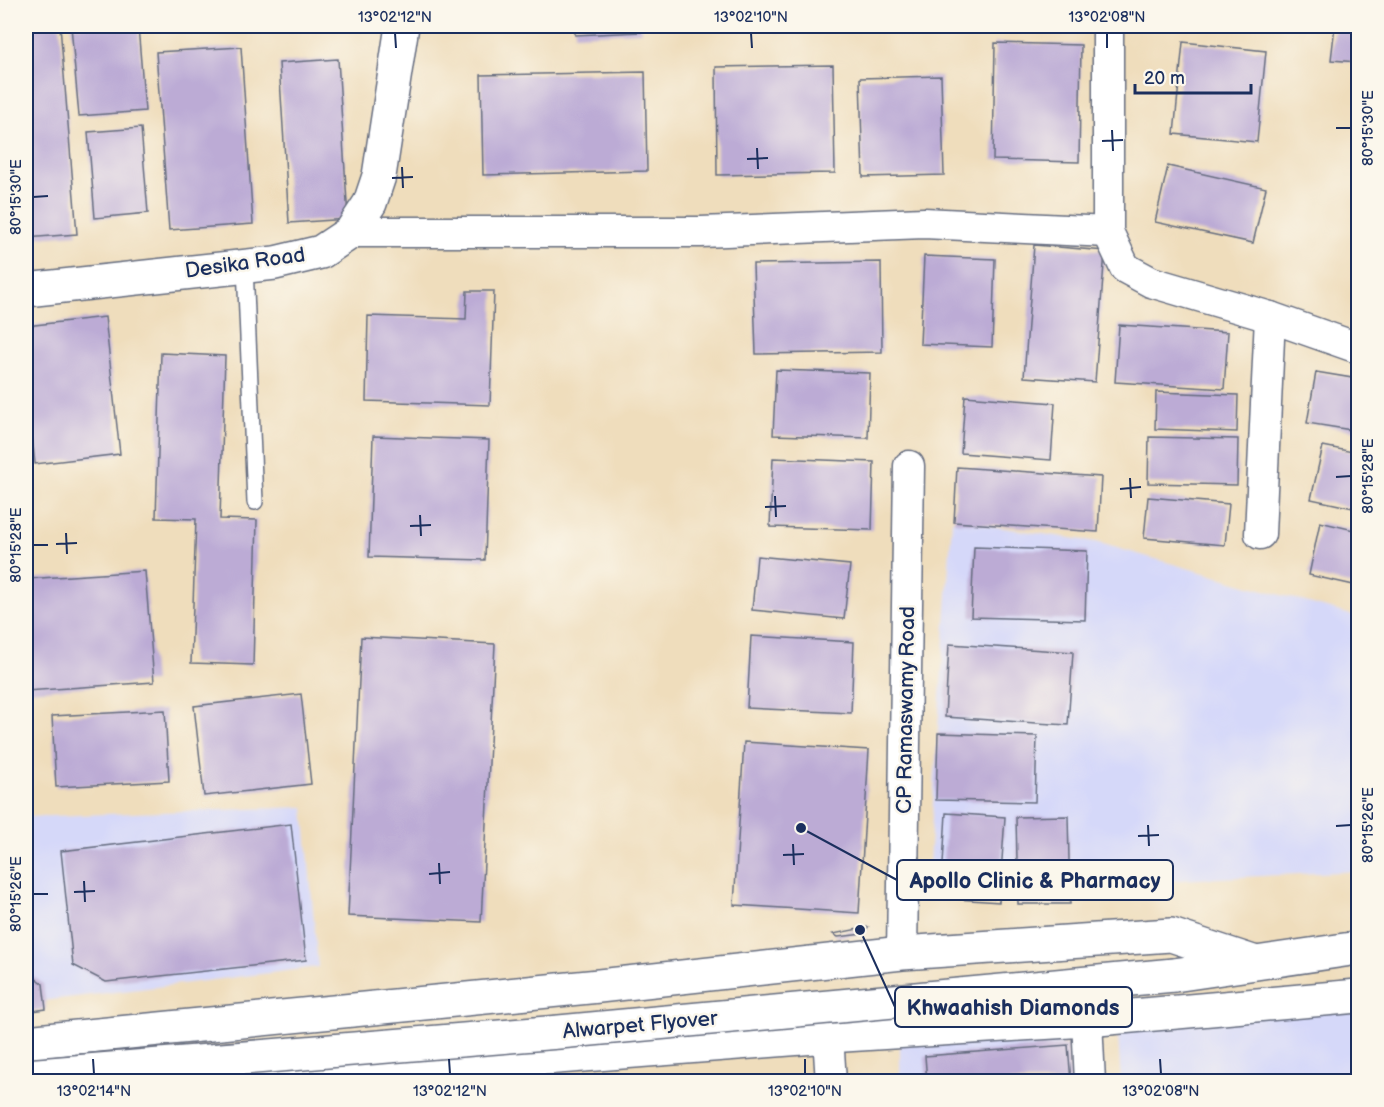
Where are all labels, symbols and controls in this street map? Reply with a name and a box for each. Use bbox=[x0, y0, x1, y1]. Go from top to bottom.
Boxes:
text: 13°02'12"N bbox=[358, 8, 432, 27]
text: 13°02'10"N bbox=[714, 8, 788, 27]
text: 13°02'08"N bbox=[1068, 8, 1146, 27]
scale bar bbox=[1135, 57, 1250, 95]
text: 20 m bbox=[1144, 68, 1185, 89]
text: 80°15'30"E bbox=[1359, 90, 1378, 166]
text: 80°15'30"E bbox=[7, 159, 26, 235]
street label: Desika Road bbox=[183, 242, 307, 284]
text: 80°15'28"E bbox=[1359, 438, 1378, 514]
text: 80°15'28"E bbox=[7, 507, 26, 583]
street label: CP Ramaswamy Road bbox=[892, 606, 920, 814]
text: 80°15'26"E bbox=[1359, 787, 1378, 863]
text: 80°15'26"E bbox=[7, 856, 26, 932]
callout: Apollo Clinic & Pharmacy bbox=[897, 860, 1173, 900]
text: Apollo Clinic & Pharmacy bbox=[908, 868, 1161, 895]
callout: Khwaahish Diamonds bbox=[895, 987, 1132, 1027]
text: Khwaahish Diamonds bbox=[906, 995, 1120, 1022]
street label: Alwarpet Flyover bbox=[561, 1006, 719, 1044]
text: 13°02'14"N bbox=[57, 1082, 131, 1101]
text: 13°02'12"N bbox=[413, 1082, 487, 1101]
text: 13°02'10"N bbox=[768, 1082, 842, 1101]
text: 13°02'08"N bbox=[1122, 1082, 1200, 1101]

